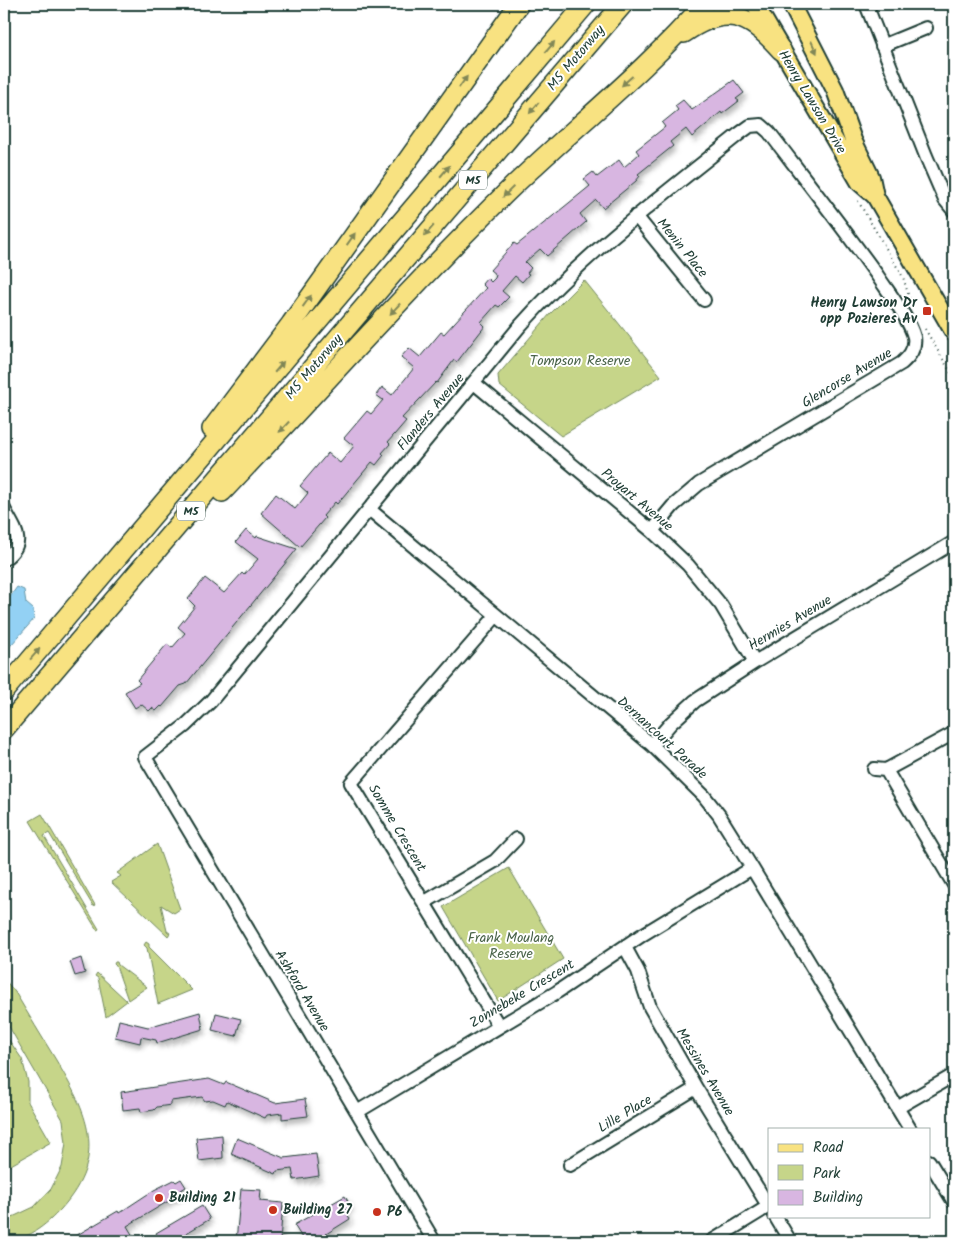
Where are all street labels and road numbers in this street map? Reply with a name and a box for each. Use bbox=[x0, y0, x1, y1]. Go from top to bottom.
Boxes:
street label: M5 Motorway bbox=[542, 20, 611, 96]
street label: Henry Lawson Drive bbox=[772, 46, 852, 159]
road number: M5 bbox=[459, 170, 487, 190]
street label: Menin Place bbox=[651, 213, 713, 283]
street label: M5 Motorway bbox=[280, 329, 349, 405]
street label: Glencorse Avenue bbox=[798, 342, 897, 414]
street label: Flanders Avenue bbox=[392, 368, 471, 456]
street label: Proyart Avenue bbox=[596, 463, 679, 537]
road number: M5 bbox=[177, 502, 205, 520]
street label: Hermies Avenue bbox=[744, 589, 836, 657]
street label: Dernancourt Parade bbox=[612, 691, 713, 785]
street label: Somme Crescent bbox=[362, 780, 432, 876]
street label: Ashford Avenue bbox=[269, 946, 335, 1037]
street label: Zonnebeke Crescent bbox=[465, 954, 579, 1034]
street label: Messines Avenue bbox=[670, 1024, 740, 1121]
street label: Lille Place bbox=[594, 1089, 657, 1139]

